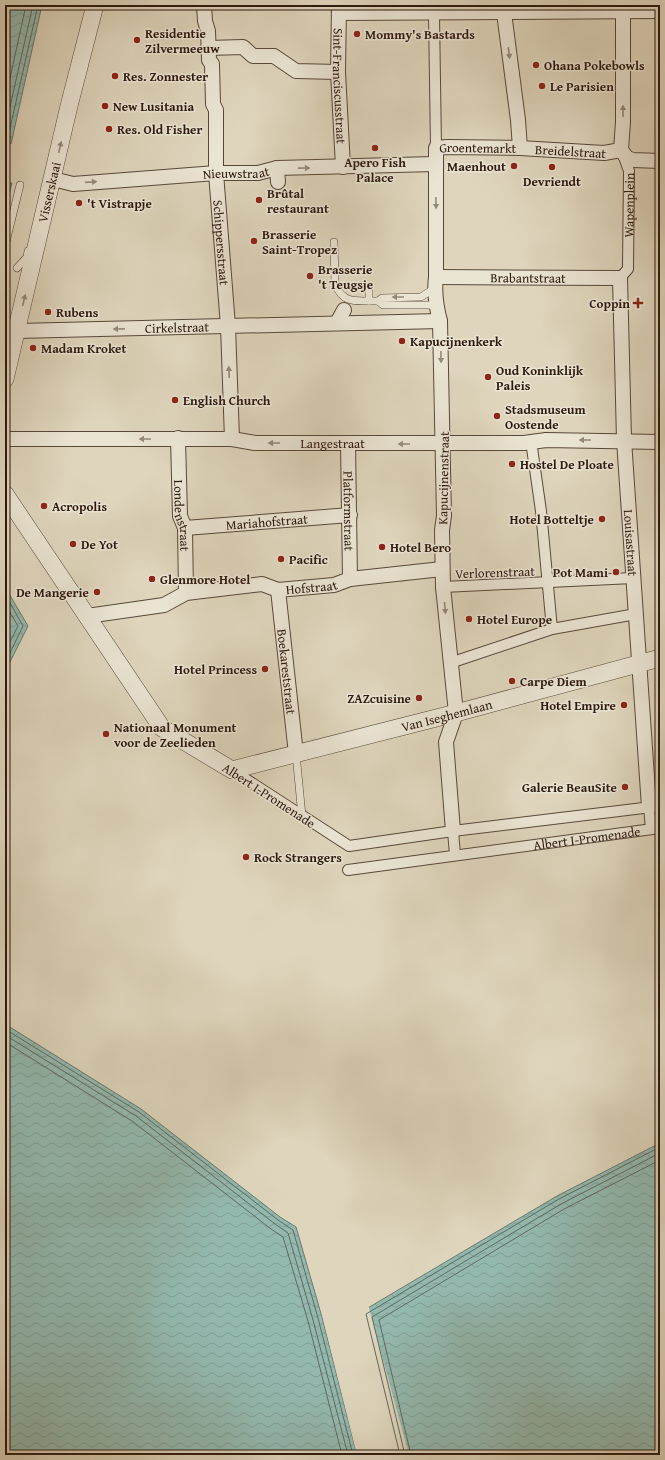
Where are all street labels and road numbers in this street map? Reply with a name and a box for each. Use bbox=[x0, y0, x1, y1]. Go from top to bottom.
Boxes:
street label: Sint-Franciscusstraat bbox=[328, 28, 351, 145]
street label: Groentemarkt bbox=[438, 138, 517, 158]
street label: Breidelstraat bbox=[535, 140, 607, 163]
street label: Visserskaai bbox=[33, 160, 66, 224]
street label: Nieuwstraat bbox=[202, 161, 272, 184]
street label: Wapenplein bbox=[619, 172, 639, 238]
street label: Schippersstraat bbox=[208, 199, 234, 286]
street label: Brabantstraat bbox=[490, 268, 566, 288]
street label: Cirkelstraat bbox=[145, 317, 210, 338]
street label: Kapucijnenstraat bbox=[433, 431, 454, 525]
street label: Langestraat bbox=[301, 434, 365, 453]
street label: Platformstraat bbox=[338, 471, 359, 552]
street label: Londenstraat bbox=[169, 479, 194, 552]
street label: Mariahofstraat bbox=[225, 509, 309, 535]
street label: Louisastraat bbox=[619, 509, 642, 577]
street label: Verlorenstraat bbox=[455, 562, 536, 583]
street label: Hofstraat bbox=[285, 575, 341, 599]
street label: Boekareststraat bbox=[272, 628, 301, 716]
street label: Van Iseghemlaan bbox=[399, 694, 495, 737]
street label: Albert I-Promenade bbox=[218, 758, 319, 833]
street label: Albert I-Promenade bbox=[532, 822, 642, 855]

